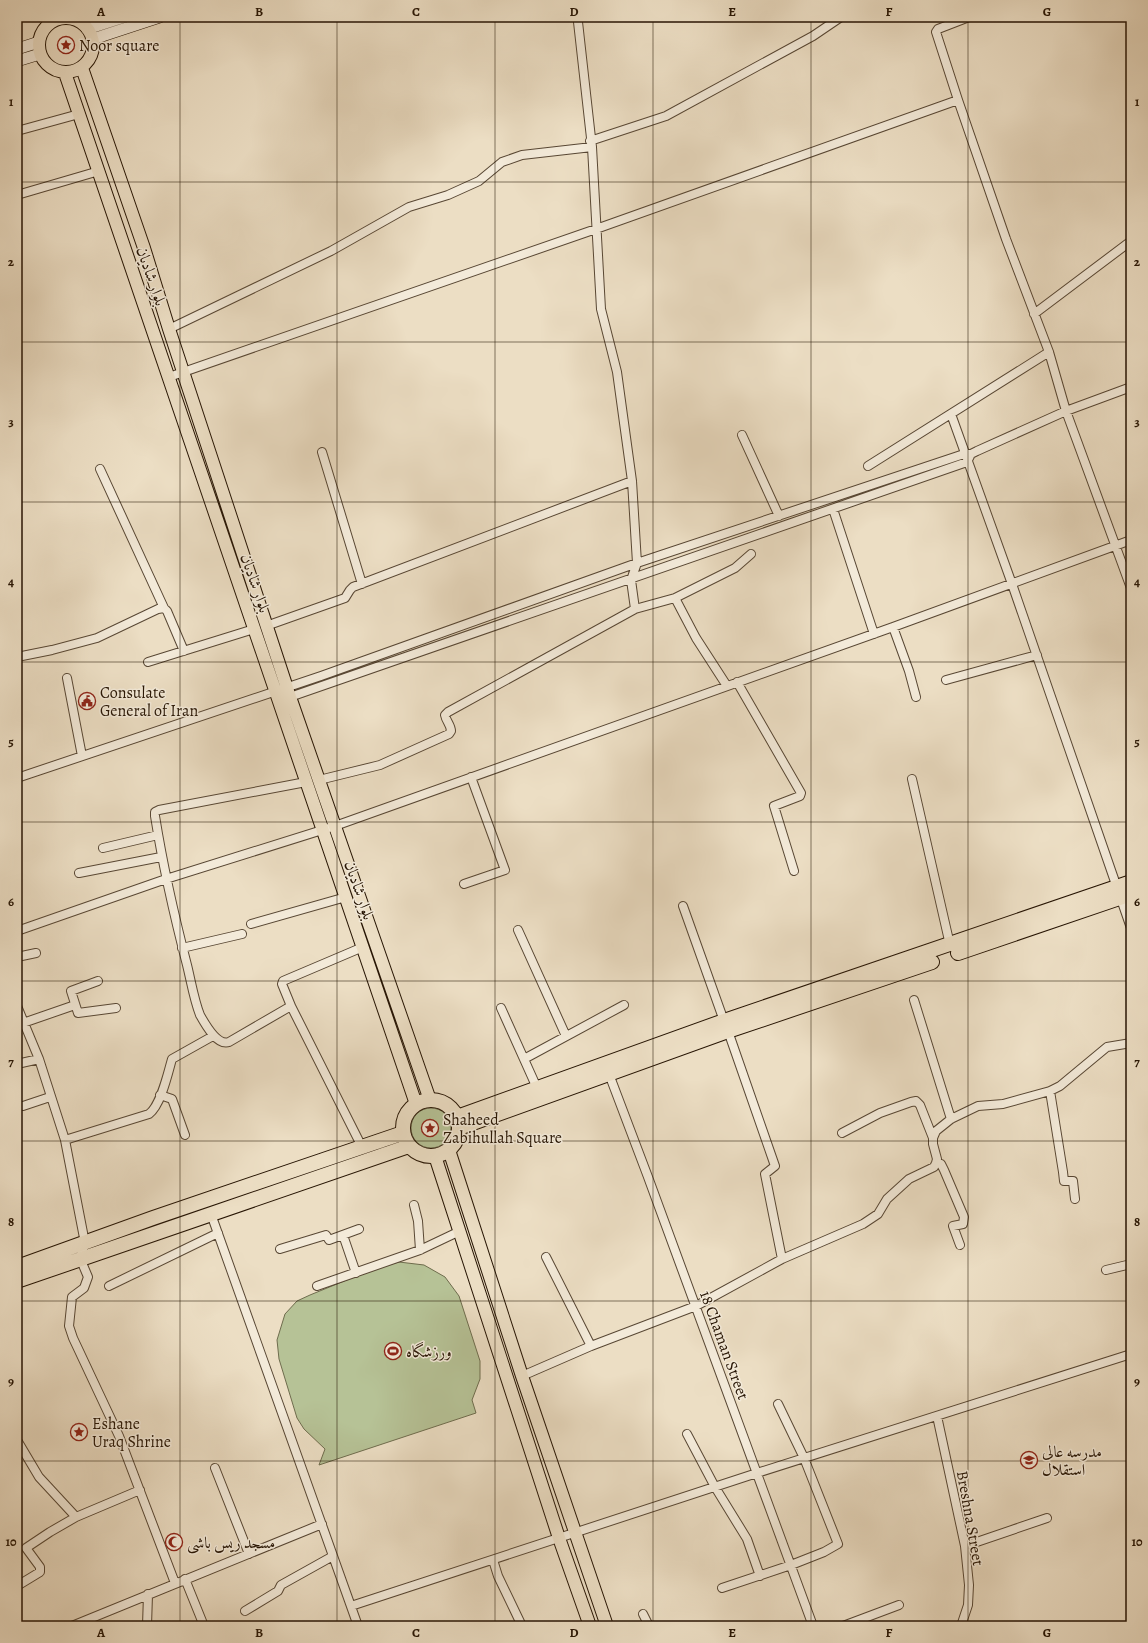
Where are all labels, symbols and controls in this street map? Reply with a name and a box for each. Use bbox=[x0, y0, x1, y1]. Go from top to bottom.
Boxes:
text: A bbox=[96, 3, 106, 20]
text: B bbox=[255, 3, 263, 20]
text: C bbox=[412, 3, 420, 20]
text: D bbox=[569, 3, 579, 20]
text: E bbox=[728, 3, 736, 20]
text: F bbox=[886, 3, 893, 20]
text: G bbox=[1043, 3, 1051, 20]
place icon: Noor square bbox=[56, 35, 76, 55]
place label: Noor square bbox=[79, 35, 159, 57]
text: 1 bbox=[9, 93, 14, 110]
text: 1 bbox=[1135, 93, 1140, 110]
street label: بلوار شادیان bbox=[131, 244, 171, 309]
text: 2 bbox=[8, 253, 15, 270]
text: 2 bbox=[1134, 253, 1141, 270]
text: 3 bbox=[8, 413, 14, 430]
text: 3 bbox=[1134, 413, 1140, 430]
street label: بلوار شادیان bbox=[235, 551, 275, 616]
text: 4 bbox=[8, 573, 14, 590]
text: 4 bbox=[1134, 573, 1140, 590]
place label: Consulate General of Iran bbox=[100, 682, 198, 722]
public building icon: Consulate General of Iran bbox=[77, 691, 97, 711]
text: 5 bbox=[8, 733, 14, 750]
text: 5 bbox=[1134, 733, 1140, 750]
street label: بلوار شادیان bbox=[339, 858, 379, 923]
text: 6 bbox=[8, 893, 14, 910]
text: 6 bbox=[1134, 893, 1140, 910]
text: 7 bbox=[8, 1053, 14, 1070]
text: 7 bbox=[1134, 1053, 1140, 1070]
place label: Shaheed Zabihullah Square bbox=[443, 1109, 562, 1149]
place icon: Shaheed Zabihullah Square bbox=[420, 1118, 440, 1138]
text: 8 bbox=[8, 1213, 14, 1230]
text: 8 bbox=[1134, 1213, 1140, 1230]
street label: 18 Chaman Street bbox=[694, 1288, 754, 1403]
sports icon: ورزشگاه bbox=[383, 1341, 403, 1361]
place label: ورزشگاه bbox=[406, 1341, 452, 1363]
text: 9 bbox=[8, 1373, 14, 1390]
text: 9 bbox=[1134, 1373, 1140, 1390]
place label: Eshane Uraq Shrine bbox=[92, 1413, 171, 1453]
place icon: Eshane Uraq Shrine bbox=[69, 1422, 89, 1442]
place label: مدرسه عالی استقلال bbox=[1042, 1441, 1102, 1481]
school or university icon: مدرسه عالی استقلال bbox=[1019, 1450, 1039, 1470]
street label: Breshna Street bbox=[951, 1469, 989, 1567]
mosque icon: مسجد ریس باشی bbox=[164, 1532, 184, 1552]
place label: مسجد ریس باشی bbox=[187, 1532, 275, 1554]
text: 10 bbox=[5, 1533, 17, 1550]
text: 10 bbox=[1131, 1533, 1143, 1550]
text: A bbox=[96, 1624, 106, 1641]
text: B bbox=[255, 1624, 263, 1641]
text: C bbox=[412, 1624, 420, 1641]
text: D bbox=[569, 1624, 579, 1641]
text: E bbox=[728, 1624, 736, 1641]
text: F bbox=[886, 1624, 893, 1641]
text: G bbox=[1043, 1624, 1051, 1641]

